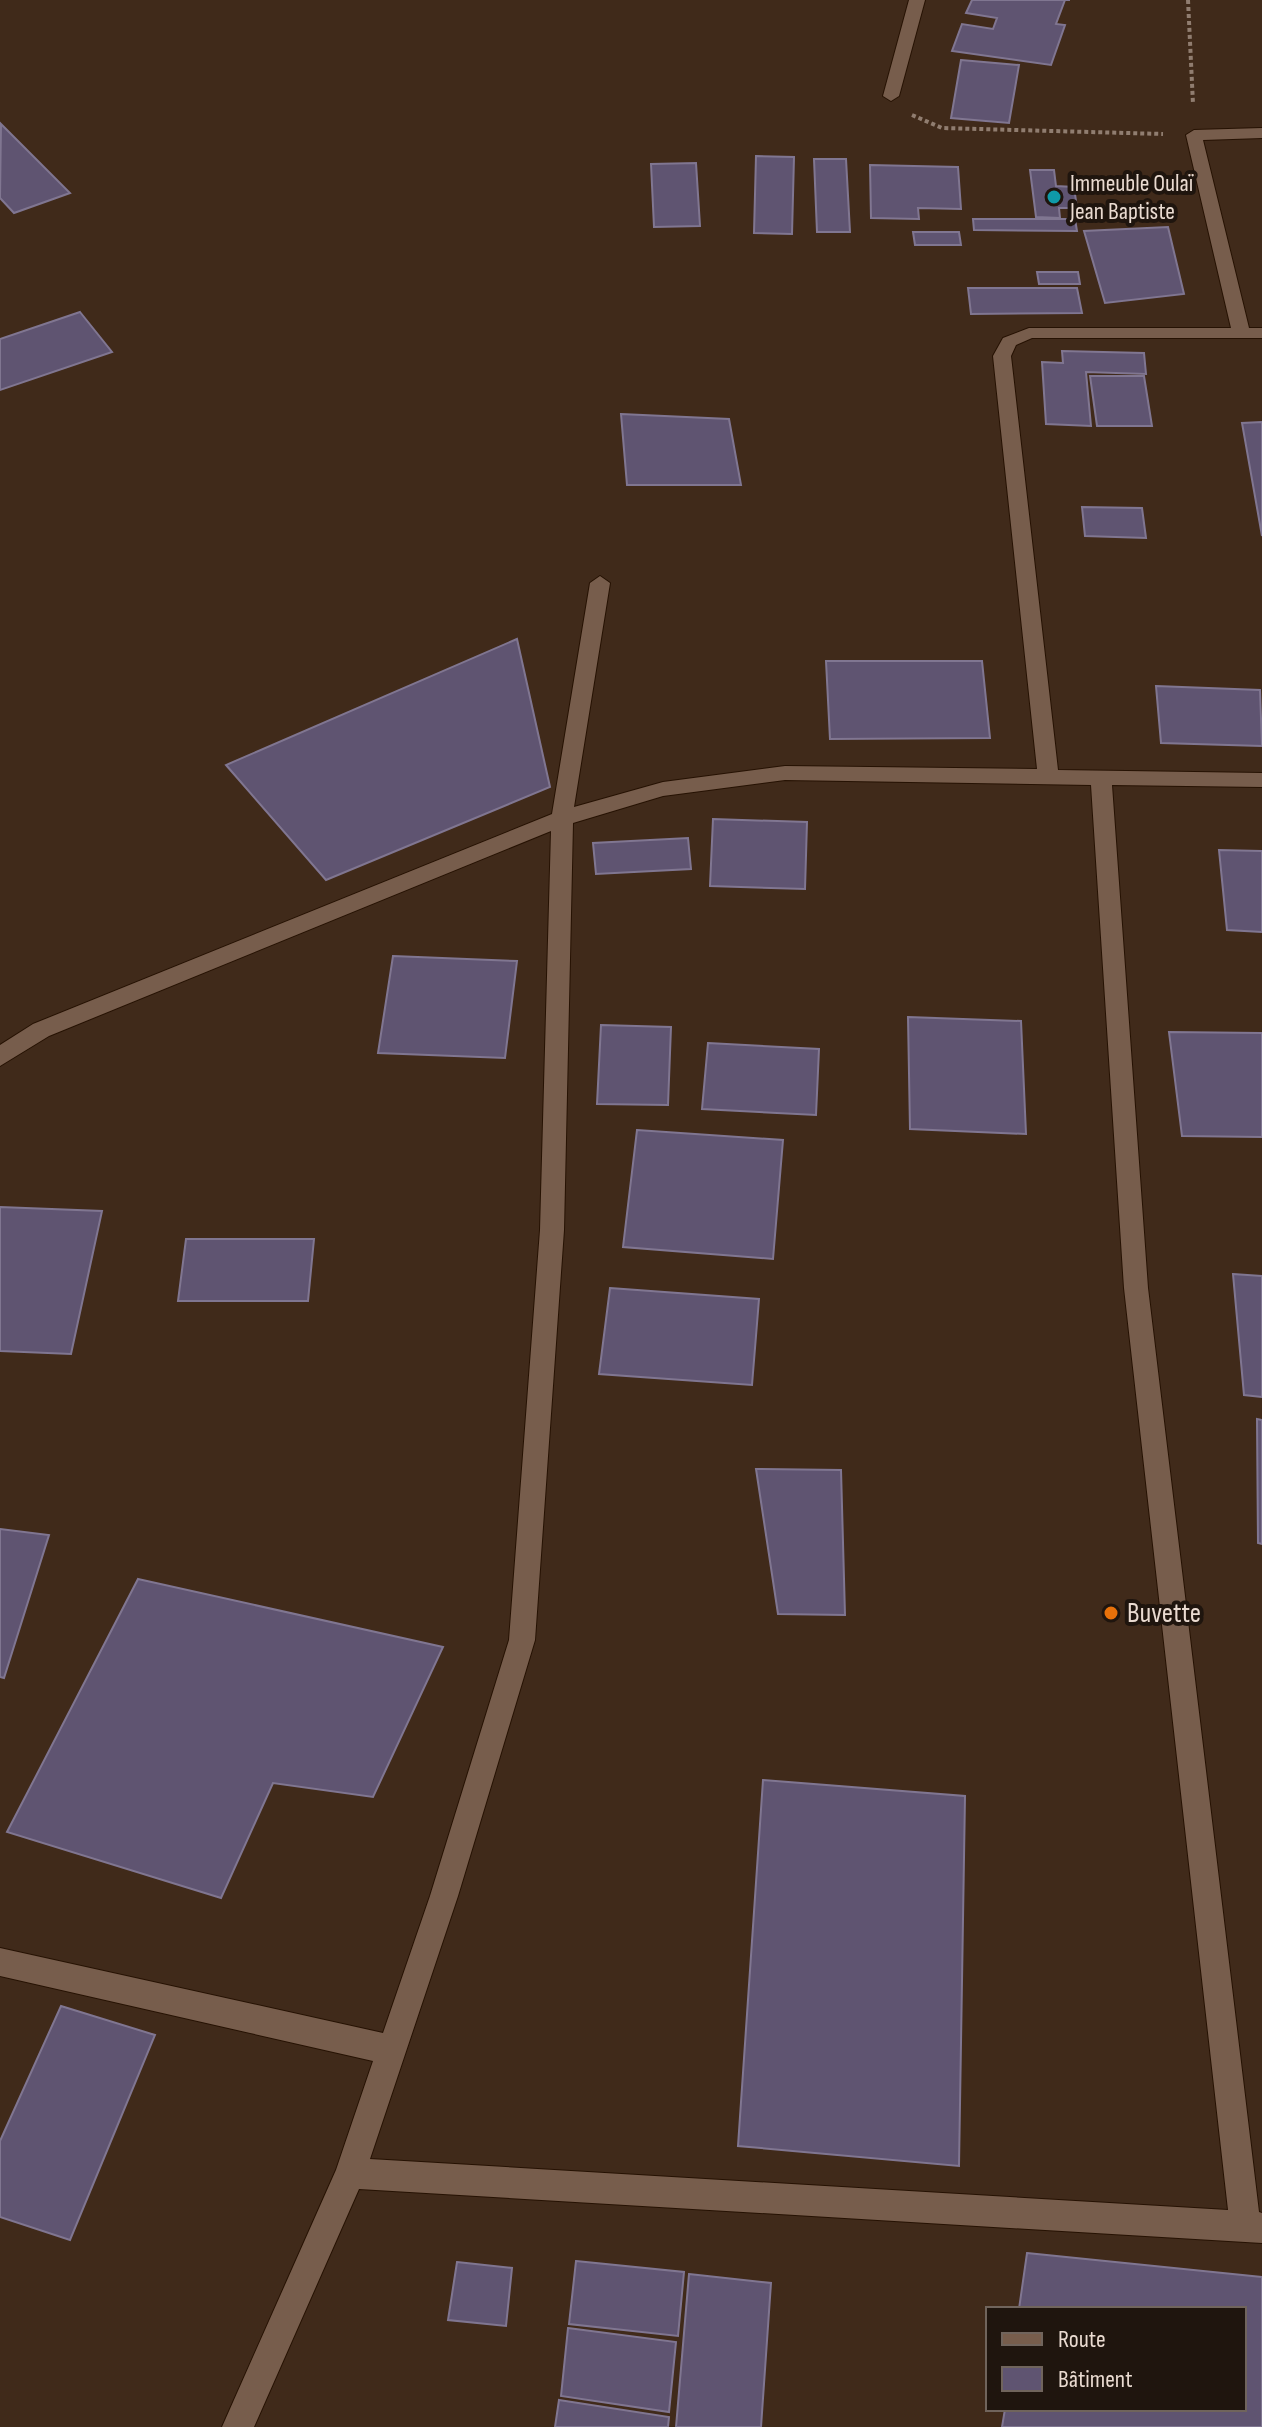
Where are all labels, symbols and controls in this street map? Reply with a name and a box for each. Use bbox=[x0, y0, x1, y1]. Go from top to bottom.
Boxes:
place label: Immeuble Oulaï Jean Baptiste bbox=[1069, 169, 1194, 226]
marker: Immeuble Oulaï Jean Baptiste bbox=[1045, 188, 1063, 206]
place label: Buvette bbox=[1127, 1597, 1201, 1630]
marker: Buvette bbox=[1102, 1604, 1120, 1622]
legend bbox=[986, 2307, 1246, 2411]
text: Route bbox=[1058, 2325, 1106, 2354]
text: Bâtiment bbox=[1058, 2365, 1133, 2394]

